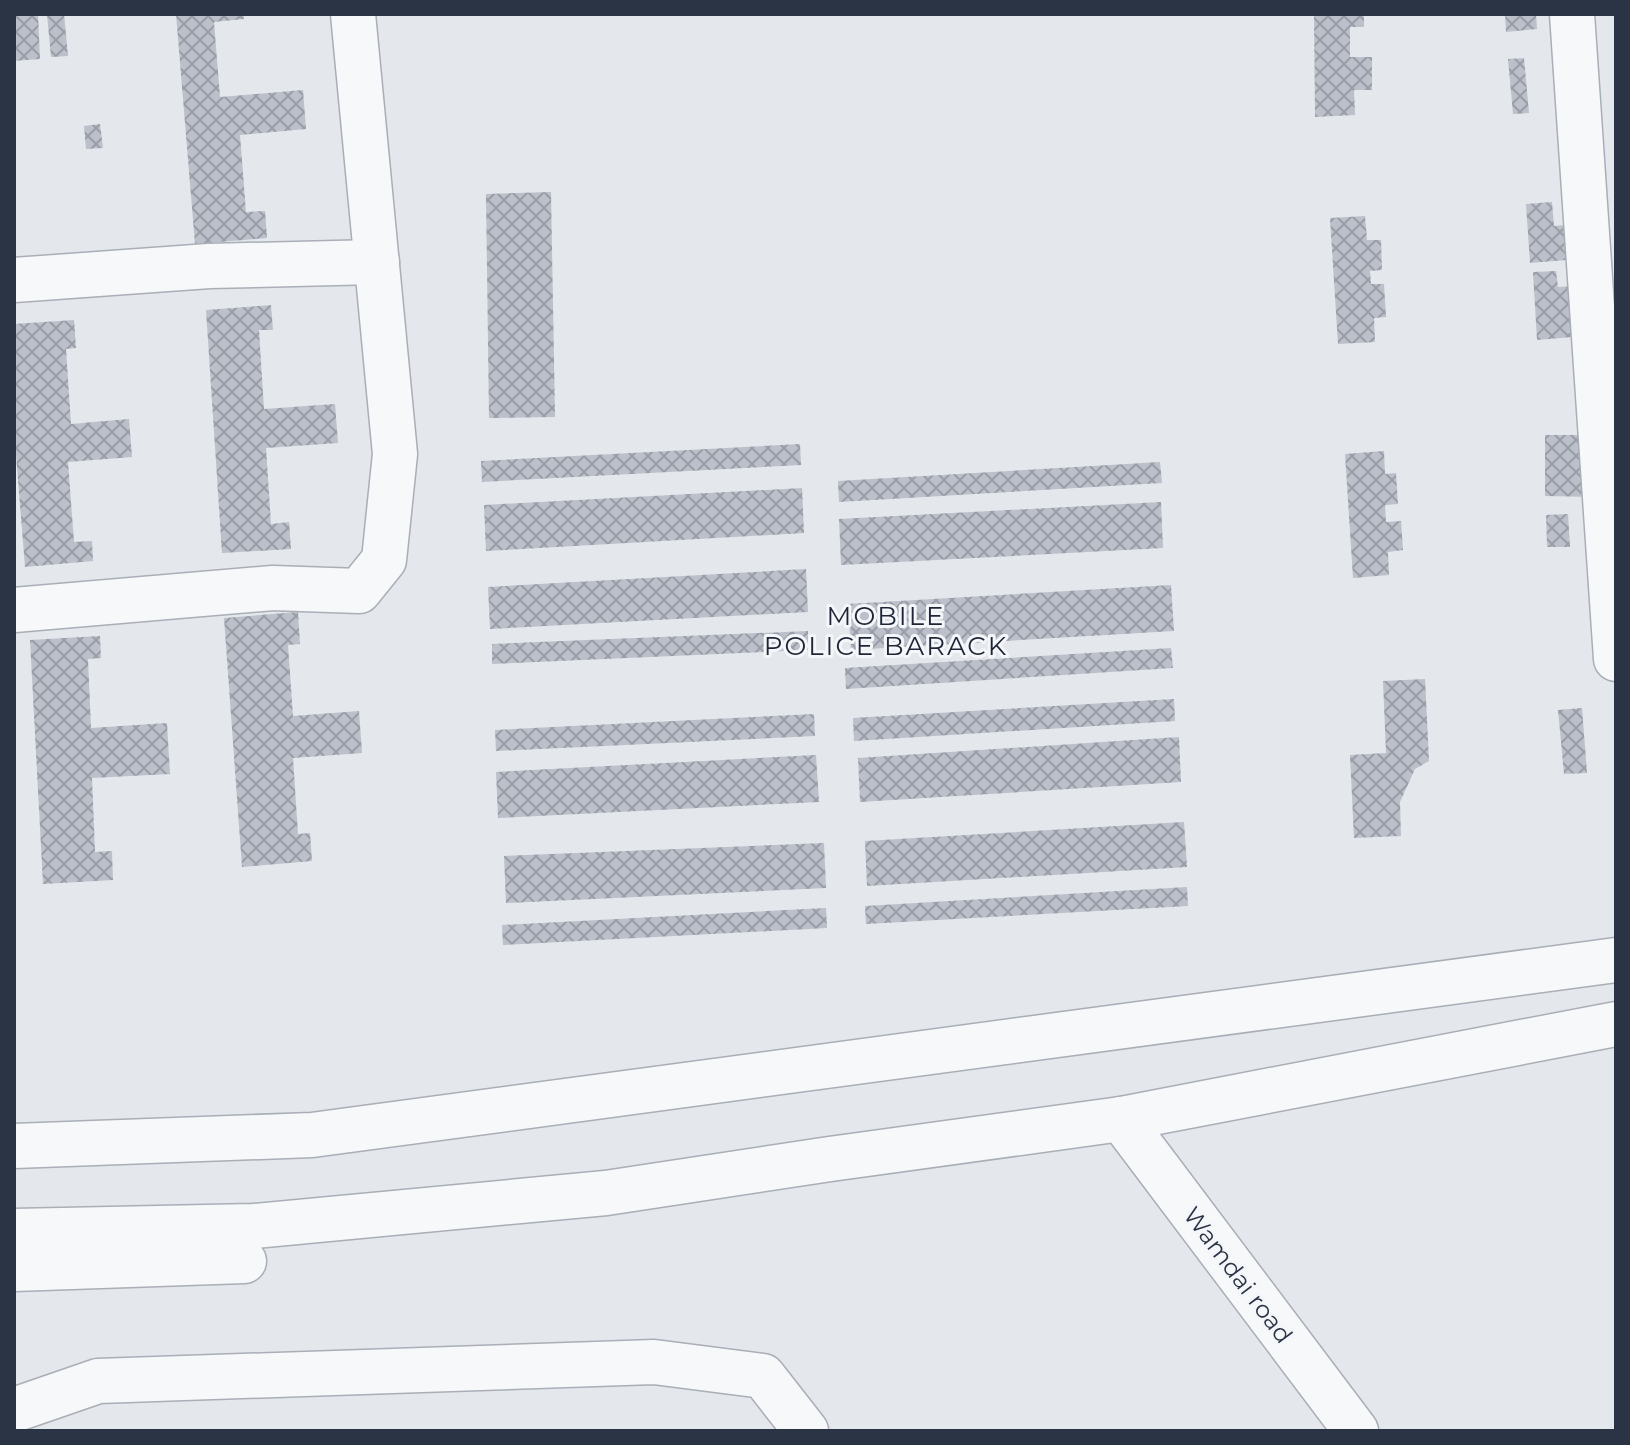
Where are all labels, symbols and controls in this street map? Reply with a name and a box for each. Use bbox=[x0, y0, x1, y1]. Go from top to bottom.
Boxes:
district label: MOBILE POLICE BARACK bbox=[764, 600, 1008, 662]
street label: Wamdai road bbox=[1177, 1201, 1299, 1349]

